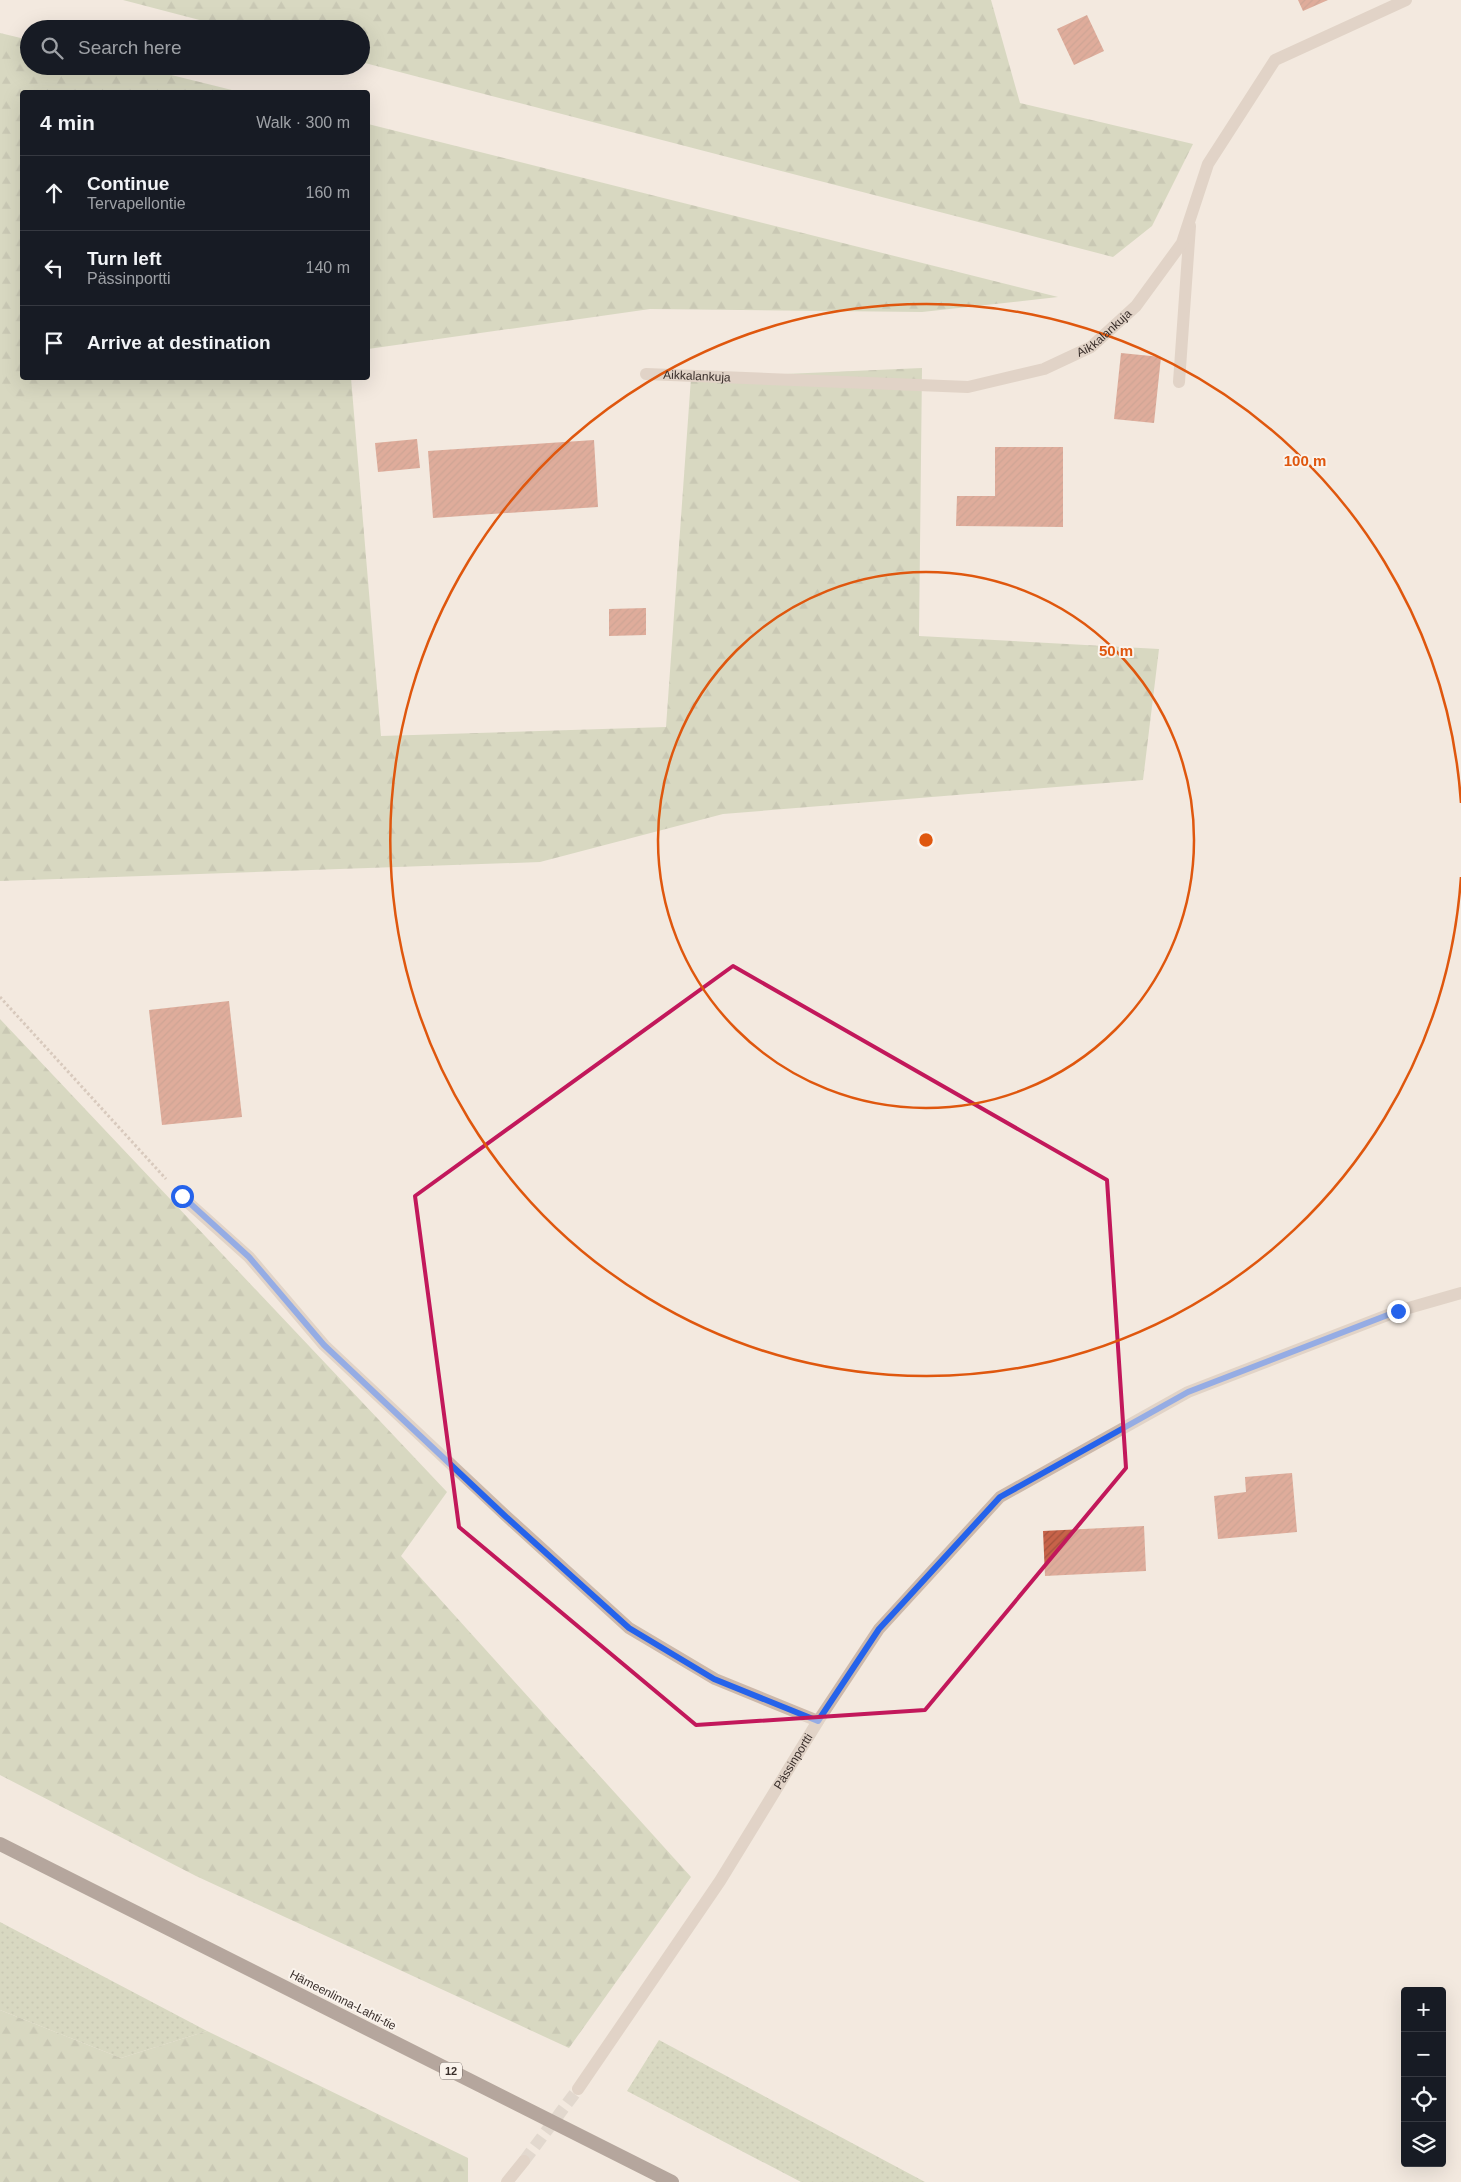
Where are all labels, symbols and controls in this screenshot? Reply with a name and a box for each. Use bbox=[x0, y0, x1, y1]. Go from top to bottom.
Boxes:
search box bbox=[20, 20, 370, 75]
icon: search bbox=[38, 34, 66, 62]
text: Search here bbox=[78, 37, 182, 58]
text: 4 min bbox=[40, 111, 95, 134]
text: Walk · 300 m bbox=[256, 114, 350, 131]
text: Continue bbox=[87, 173, 169, 194]
icon: ahead bbox=[40, 179, 68, 207]
text: 160 m bbox=[306, 184, 350, 201]
text: Tervapellontie bbox=[87, 195, 186, 212]
text: Turn left bbox=[87, 248, 162, 269]
icon: left bbox=[40, 254, 68, 282]
text: 140 m bbox=[306, 259, 350, 276]
text: Pässinportti bbox=[87, 270, 171, 287]
street label: Aikkalankuja bbox=[1074, 306, 1135, 360]
icon: arrive bbox=[40, 329, 68, 357]
text: Arrive at destination bbox=[87, 332, 271, 353]
street label: Aikkalankuja bbox=[663, 368, 731, 384]
text: 100 m bbox=[1284, 452, 1326, 469]
text: 50 m bbox=[1099, 642, 1133, 659]
centre of rings bbox=[917, 831, 935, 849]
route start bbox=[171, 1185, 194, 1208]
route end bbox=[1387, 1300, 1410, 1323]
street label: Pässinportti bbox=[771, 1731, 816, 1792]
street label: Hämeenlinna-Lahti-tie bbox=[288, 1967, 399, 2033]
map controls bbox=[1401, 1987, 1446, 2167]
button: + bbox=[1401, 1987, 1446, 2032]
button: − bbox=[1401, 2032, 1446, 2077]
road number: 12 bbox=[440, 2062, 462, 2080]
button: locate bbox=[1401, 2077, 1446, 2122]
button: layers bbox=[1401, 2122, 1446, 2167]

